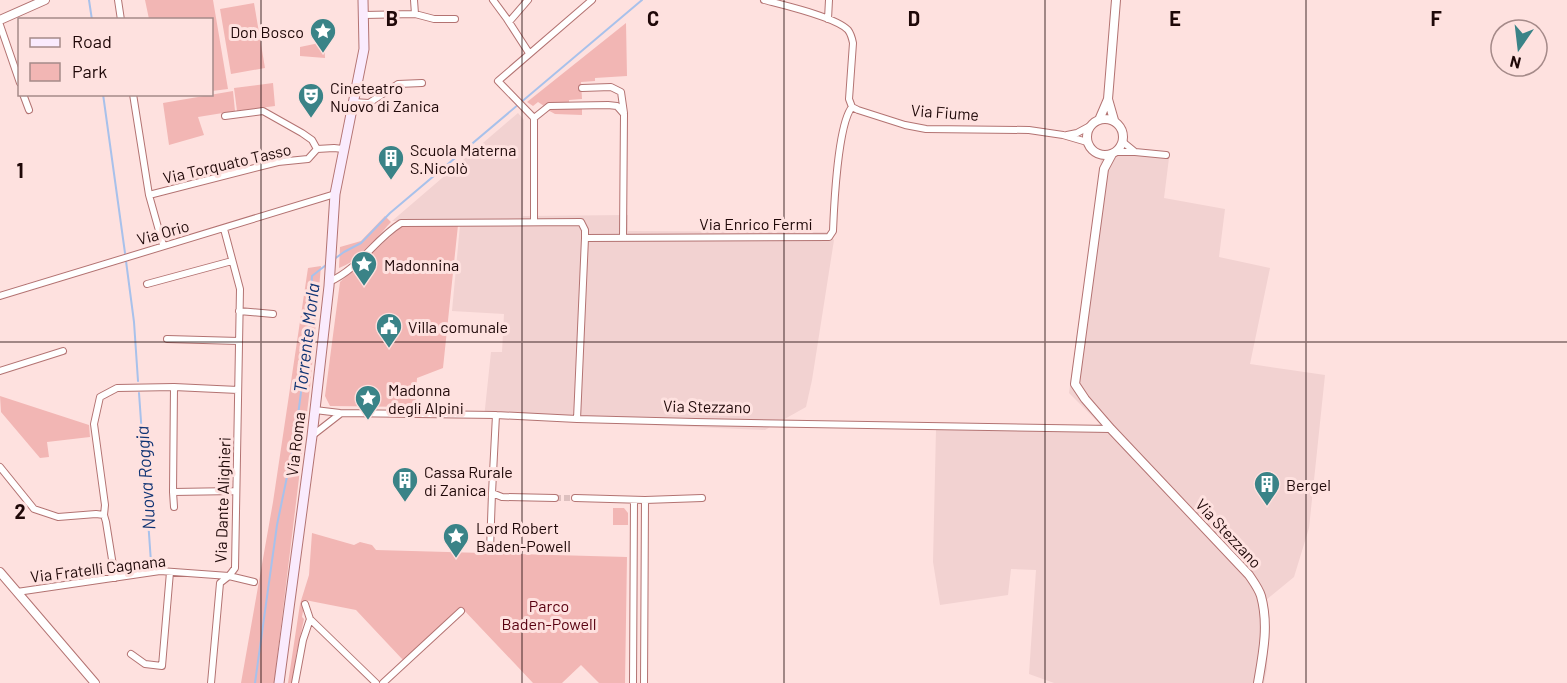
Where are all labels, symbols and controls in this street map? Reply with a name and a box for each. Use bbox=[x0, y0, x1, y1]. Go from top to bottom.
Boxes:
text: B bbox=[386, 6, 398, 30]
text: C bbox=[647, 6, 659, 30]
text: D bbox=[908, 6, 920, 30]
text: E bbox=[1169, 6, 1181, 30]
text: F bbox=[1430, 6, 1442, 30]
place icon: Don Bosco bbox=[308, 16, 338, 54]
legend bbox=[18, 18, 213, 96]
north arrow bbox=[1489, 18, 1549, 78]
place label: Don Bosco bbox=[230, 22, 304, 41]
text: Road bbox=[72, 30, 112, 52]
text: N bbox=[1508, 53, 1523, 74]
text: Park bbox=[72, 60, 107, 82]
place label: Cineteatro Nuovo di Zanica bbox=[330, 78, 439, 115]
theatre icon: Cineteatro Nuovo di Zanica bbox=[296, 81, 326, 119]
street label: Via Fiume bbox=[910, 100, 980, 124]
street label: Via Torquato Tasso bbox=[161, 139, 293, 187]
place label: Scuola Materna S.Nicolò bbox=[410, 140, 516, 177]
building icon: Scuola Materna S.Nicolò bbox=[376, 143, 406, 181]
text: 1 bbox=[16, 158, 24, 182]
street label: Via Enrico Fermi bbox=[699, 214, 813, 233]
street label: Via Orio bbox=[135, 215, 191, 249]
place icon: Madonnina bbox=[349, 249, 379, 287]
place label: Madonnina bbox=[384, 255, 459, 274]
water label: Torrente Morla bbox=[288, 282, 324, 394]
public building icon: Villa comunale bbox=[374, 311, 404, 349]
place label: Villa comunale bbox=[408, 317, 508, 336]
place label: Madonna degli Alpini bbox=[388, 380, 464, 417]
place icon: Madonna degli Alpini bbox=[353, 383, 383, 421]
street label: Via Stezzano bbox=[663, 396, 751, 416]
street label: Via Roma bbox=[282, 411, 308, 477]
water label: Nuova Roggia bbox=[130, 425, 160, 531]
street label: Via Dante Alighieri bbox=[210, 437, 234, 563]
place label: Cassa Rurale di Zanica bbox=[424, 462, 513, 499]
building icon: Cassa Rurale di Zanica bbox=[390, 465, 420, 503]
building icon: Bergel bbox=[1252, 469, 1282, 507]
place label: Bergel bbox=[1286, 475, 1331, 494]
street label: Via Stezzano bbox=[1192, 494, 1266, 572]
text: 2 bbox=[14, 499, 26, 523]
place label: Lord Robert Baden-Powell bbox=[476, 518, 571, 555]
place icon: Lord Robert Baden-Powell bbox=[441, 521, 471, 559]
street label: Via Fratelli Cagnana bbox=[29, 550, 167, 586]
park label: Parco Baden-Powell bbox=[502, 596, 596, 633]

